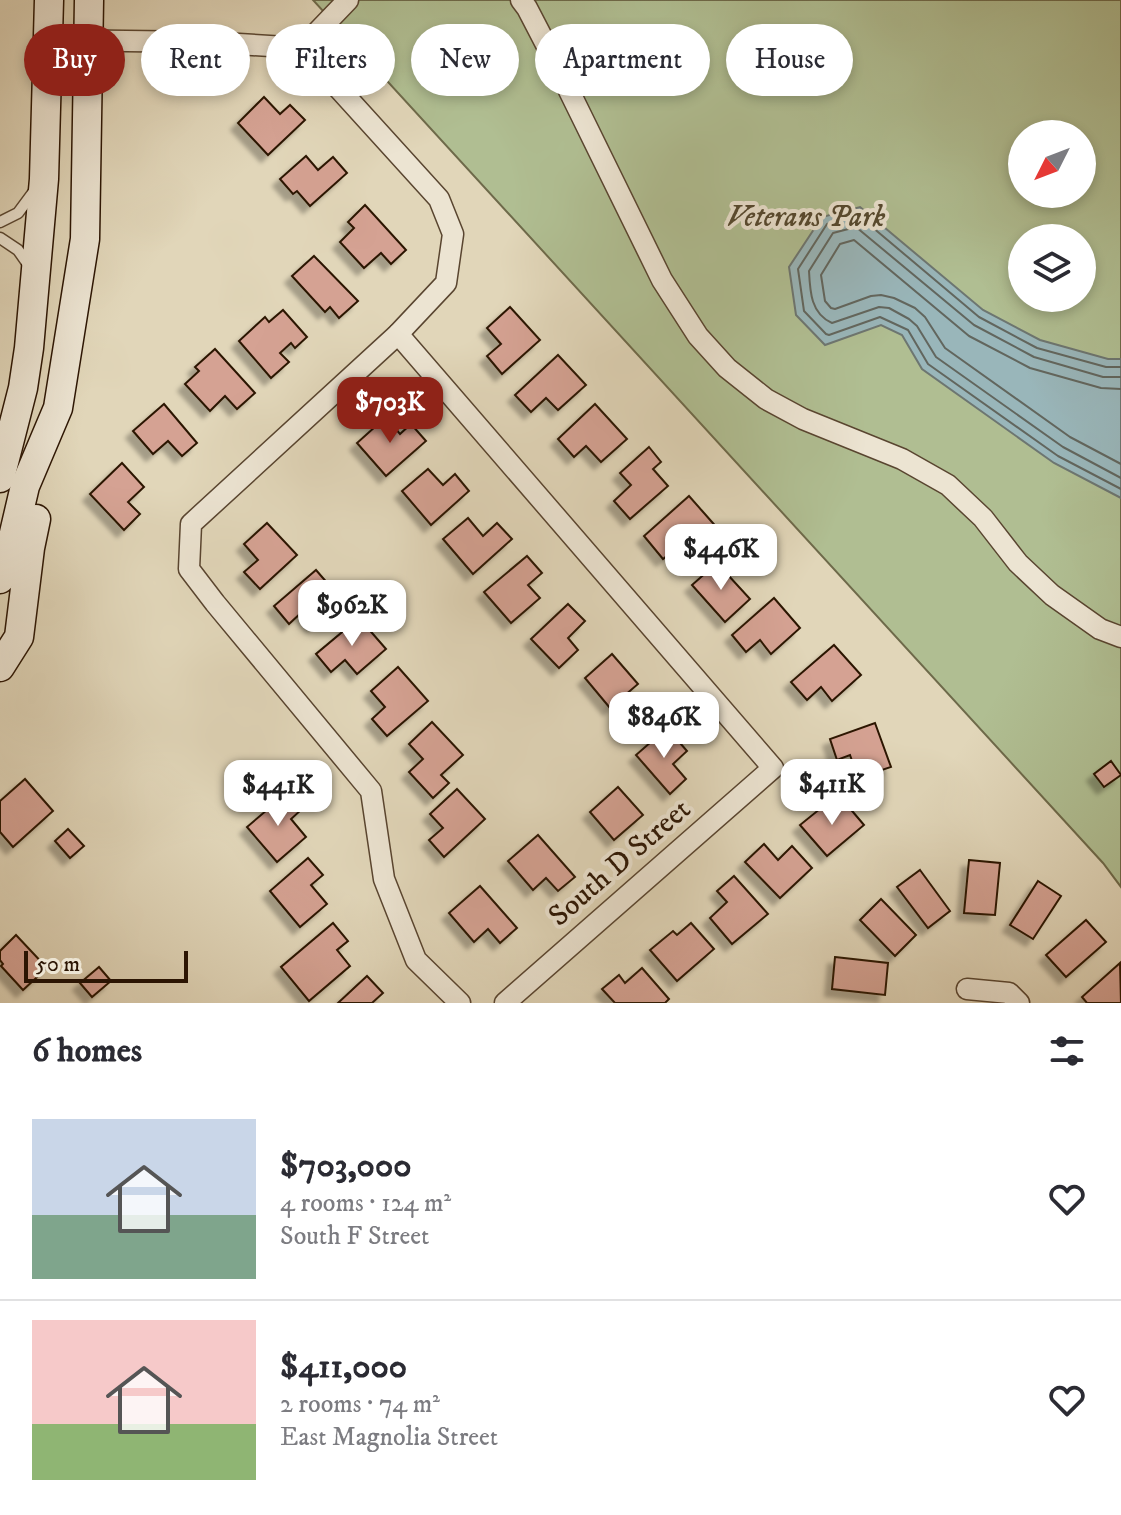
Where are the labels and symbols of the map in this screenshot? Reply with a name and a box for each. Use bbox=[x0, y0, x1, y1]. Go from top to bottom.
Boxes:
north arrow bbox=[1008, 120, 1096, 208]
park label: Veterans Park bbox=[727, 199, 886, 236]
pin: $703K bbox=[334, 377, 446, 445]
pin: $446K bbox=[665, 524, 777, 592]
pin: $962K bbox=[296, 580, 408, 648]
pin: $846K bbox=[608, 692, 720, 760]
pin: $411K bbox=[776, 759, 888, 827]
pin: $441K bbox=[222, 760, 334, 828]
street label: South D Street bbox=[541, 791, 699, 935]
scale bar bbox=[24, 947, 188, 983]

